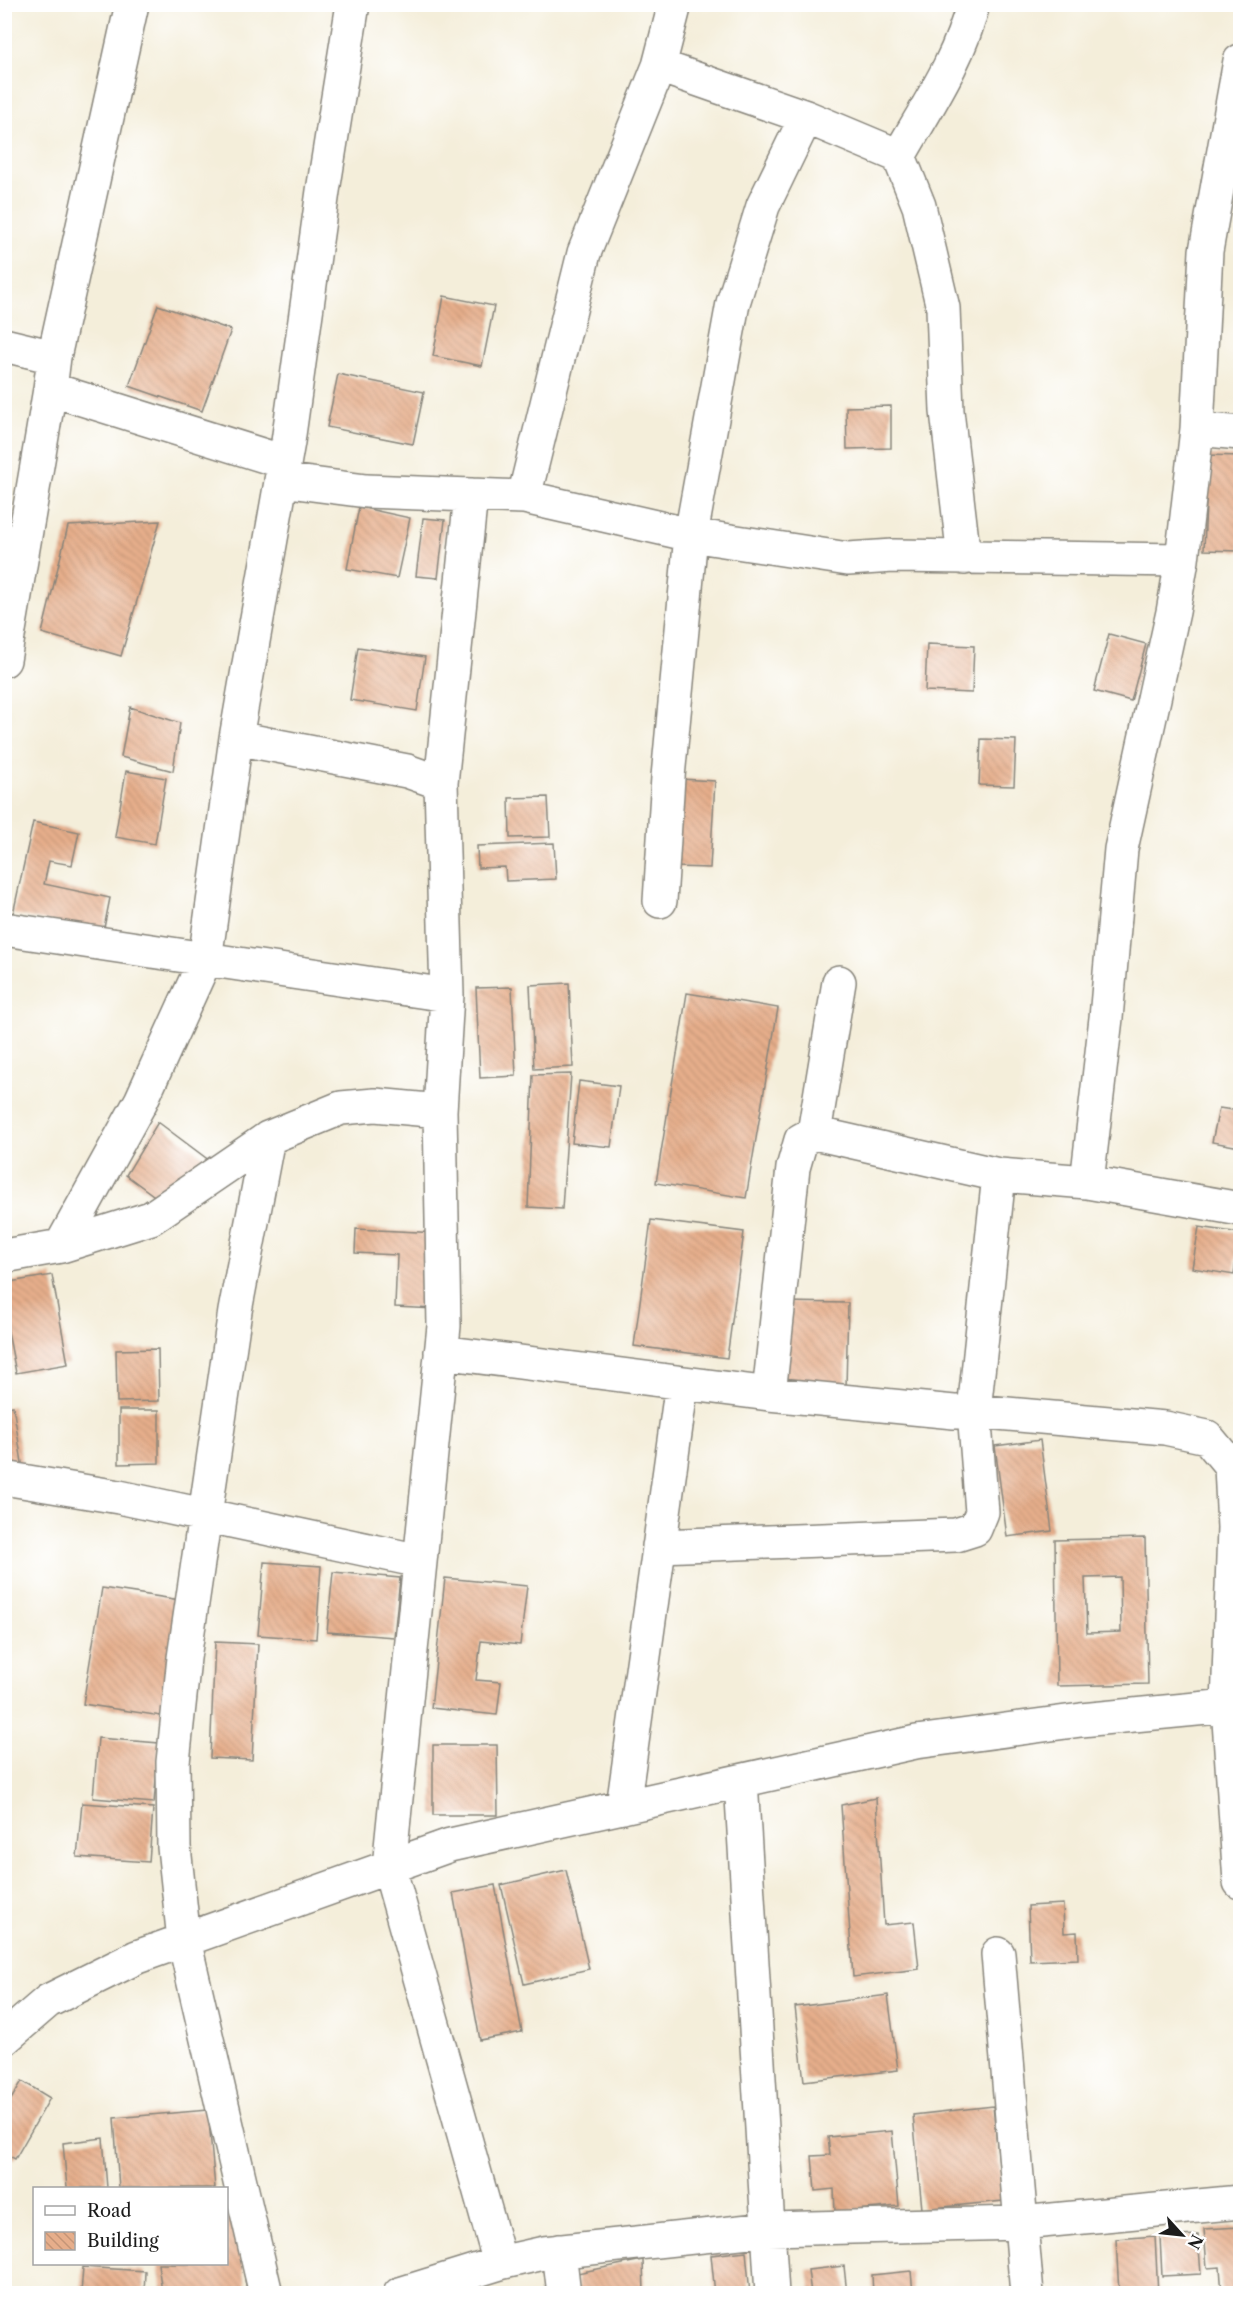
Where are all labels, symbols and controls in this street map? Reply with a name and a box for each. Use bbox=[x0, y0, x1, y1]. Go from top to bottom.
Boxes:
legend bbox=[33, 2187, 228, 2265]
text: Road bbox=[87, 2200, 132, 2222]
north arrow bbox=[1152, 2205, 1212, 2265]
text: Building bbox=[87, 2230, 159, 2252]
text: N bbox=[1183, 2231, 1207, 2253]

